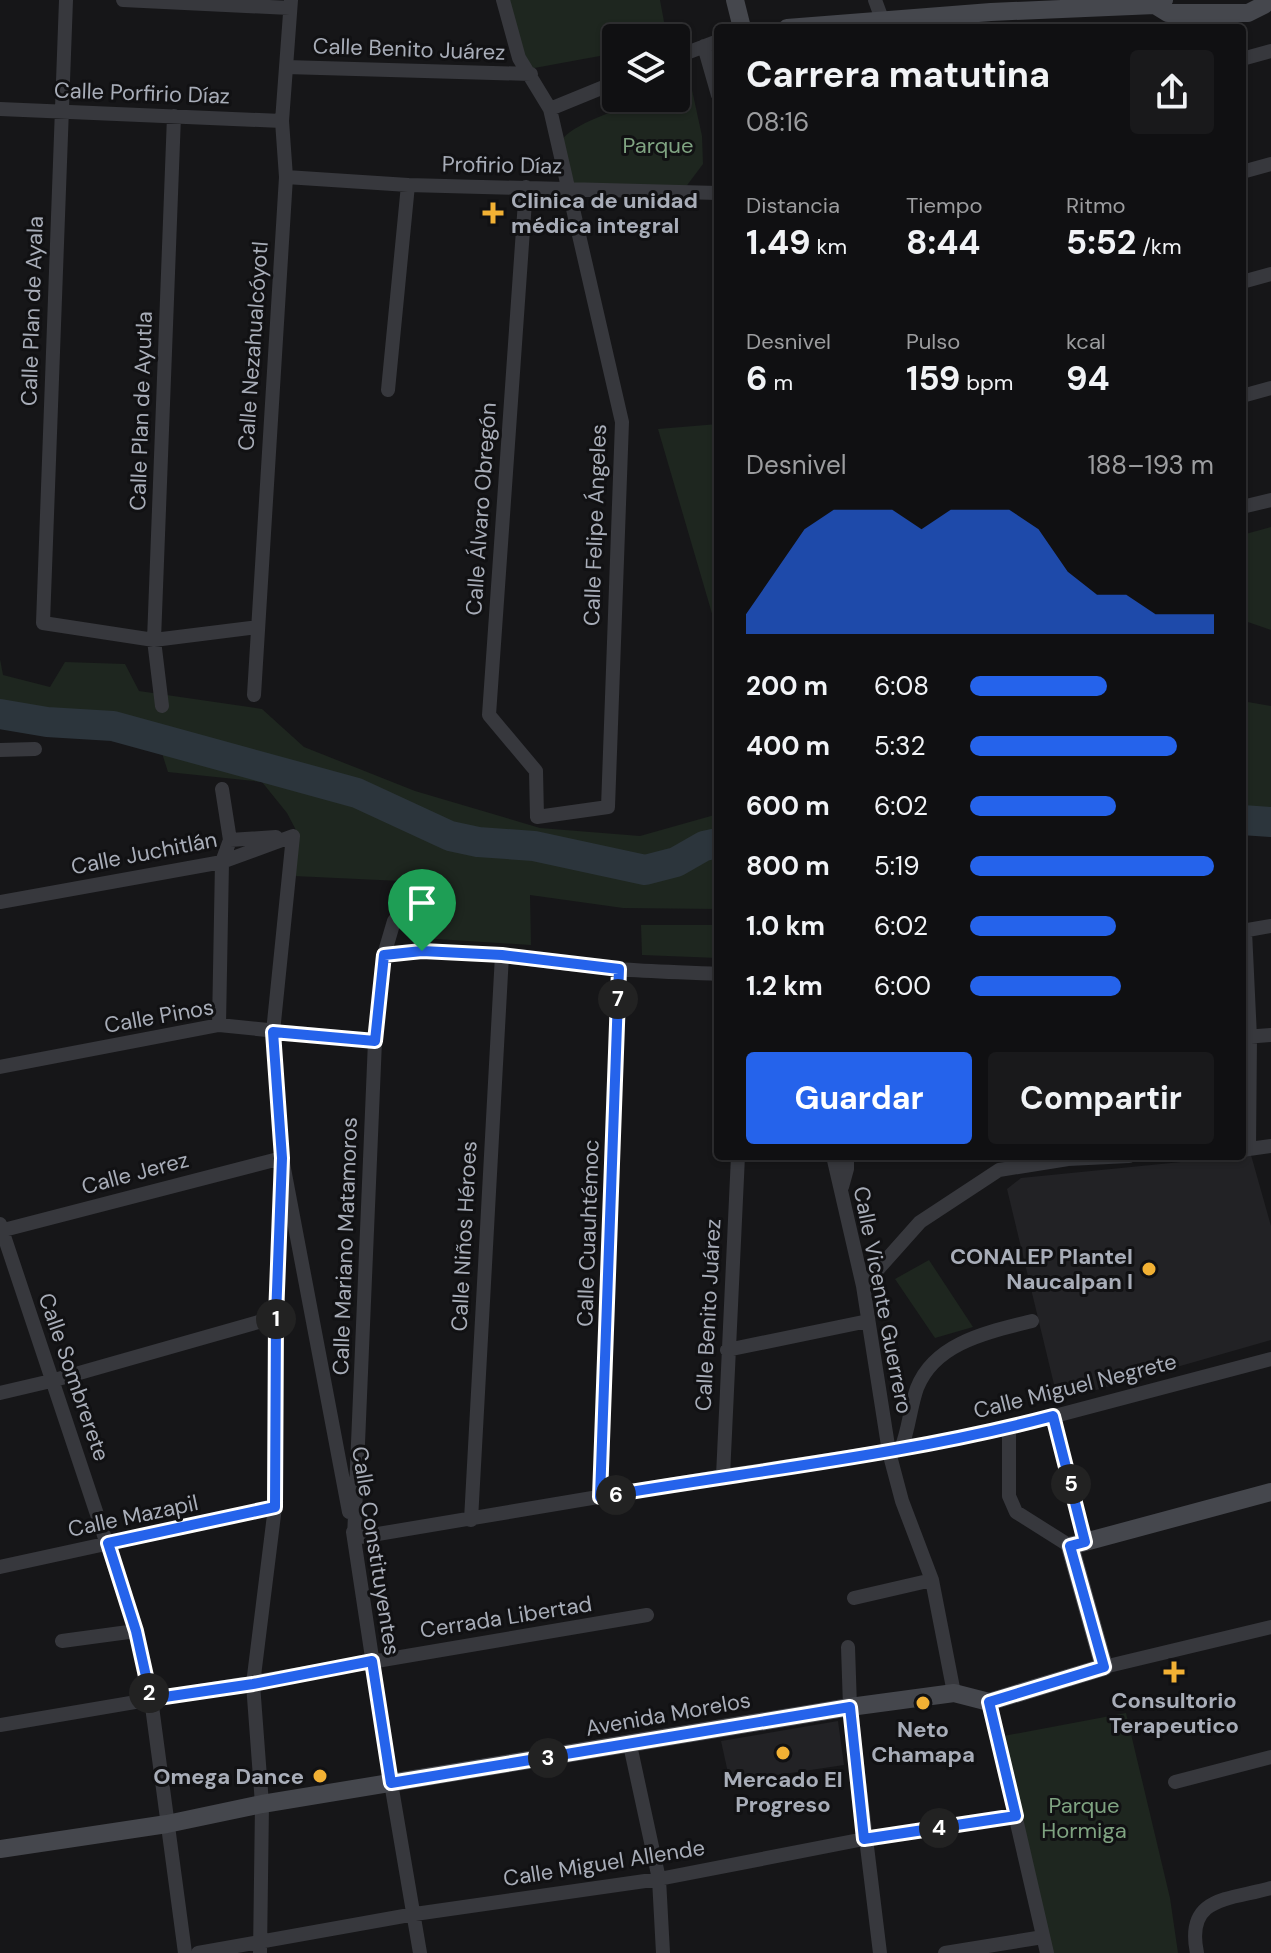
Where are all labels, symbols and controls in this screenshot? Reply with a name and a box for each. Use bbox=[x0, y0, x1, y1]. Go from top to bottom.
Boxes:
map controls bbox=[602, 24, 690, 112]
button: layers bbox=[602, 24, 690, 112]
street label: Calle Benito Juárez bbox=[312, 31, 506, 67]
button: share bbox=[1130, 50, 1214, 134]
text: Carrera matutina bbox=[746, 51, 1050, 98]
street label: Calle Porfirio Díaz bbox=[54, 75, 230, 111]
text: 08:16 bbox=[746, 105, 809, 139]
park label: Parque bbox=[623, 131, 693, 160]
street label: Profirio Díaz bbox=[442, 149, 562, 181]
place label: Clinica de unidad médica integral bbox=[511, 186, 698, 240]
text: Distancia bbox=[746, 191, 840, 220]
text: Tiempo bbox=[906, 191, 983, 220]
text: Ritmo bbox=[1066, 191, 1126, 220]
marker: Clinica de unidad médica integral bbox=[482, 202, 504, 224]
street label: Calle Plan de Ayala bbox=[14, 216, 50, 406]
text: 1.49 bbox=[746, 220, 811, 265]
text: 8:44 bbox=[906, 220, 980, 265]
text: 5:52 bbox=[1066, 220, 1136, 265]
text: km bbox=[811, 232, 847, 261]
text: /km bbox=[1136, 232, 1181, 261]
street label: Calle Nezahualcóyotl bbox=[231, 240, 275, 452]
street label: Calle Plan de Ayutla bbox=[123, 311, 159, 511]
text: Desnivel bbox=[746, 327, 831, 356]
text: Pulso bbox=[906, 327, 960, 356]
text: kcal bbox=[1066, 327, 1106, 356]
text: 6 bbox=[746, 356, 768, 401]
text: 159 bbox=[906, 356, 960, 401]
text: 94 bbox=[1066, 356, 1110, 401]
text: m bbox=[768, 368, 793, 397]
text: bpm bbox=[960, 368, 1013, 397]
street label: Calle Álvaro Obregón bbox=[459, 401, 503, 617]
street label: Calle Felipe Ángeles bbox=[577, 424, 613, 626]
text: Desnivel bbox=[746, 448, 847, 482]
text: 188–193 m bbox=[1087, 448, 1214, 482]
text: 200 m bbox=[746, 669, 828, 703]
text: 6:08 bbox=[874, 669, 929, 703]
text: 400 m bbox=[746, 729, 830, 763]
text: 5:32 bbox=[874, 729, 925, 763]
text: 600 m bbox=[746, 789, 830, 823]
text: 6:02 bbox=[874, 789, 928, 823]
street label: Calle Juchitlán bbox=[69, 825, 219, 881]
text: 800 m bbox=[746, 849, 830, 883]
text: 5:19 bbox=[874, 849, 920, 883]
pin bbox=[388, 869, 456, 951]
icon: arrive bbox=[400, 881, 444, 925]
text: 1.0 km bbox=[746, 909, 825, 943]
text: 6:02 bbox=[874, 909, 928, 943]
text: 1.2 km bbox=[746, 969, 823, 1003]
text: 6:00 bbox=[874, 969, 931, 1003]
pin: 7 bbox=[598, 979, 638, 1019]
text: 7 bbox=[612, 984, 624, 1013]
street label: Calle Pinos bbox=[102, 992, 216, 1040]
button: Guardar bbox=[746, 1052, 972, 1144]
button: Compartir bbox=[988, 1052, 1214, 1144]
street label: Calle Mariano Matamoros bbox=[326, 1116, 364, 1376]
street label: Calle Cuauhtémoc bbox=[570, 1139, 606, 1327]
street label: Calle Niños Héroes bbox=[445, 1140, 483, 1332]
street label: Calle Jerez bbox=[78, 1145, 192, 1201]
street label: Calle Vicente Guerrero bbox=[847, 1184, 919, 1416]
street label: Calle Benito Juárez bbox=[688, 1218, 728, 1412]
place label: CONALEP Plantel Naucalpan I bbox=[950, 1242, 1133, 1296]
marker: CONALEP Plantel Naucalpan I bbox=[1140, 1260, 1158, 1278]
street label: Calle Sombrerete bbox=[32, 1289, 116, 1465]
pin: 1 bbox=[256, 1299, 296, 1339]
text: 1 bbox=[272, 1304, 280, 1333]
street label: Calle Miguel Negrete bbox=[970, 1347, 1180, 1425]
street label: Calle Constituyentes bbox=[345, 1444, 407, 1658]
pin: 5 bbox=[1051, 1464, 1091, 1504]
text: 5 bbox=[1064, 1469, 1078, 1498]
pin: 6 bbox=[596, 1475, 636, 1515]
text: 6 bbox=[609, 1480, 623, 1509]
street label: Calle Mazapil bbox=[65, 1488, 201, 1544]
street label: Cerrada Libertad bbox=[418, 1589, 594, 1645]
marker: Consultorio Terapeutico bbox=[1163, 1661, 1185, 1683]
pin: 2 bbox=[129, 1673, 169, 1713]
text: 2 bbox=[143, 1678, 155, 1707]
street label: Avenida Morelos bbox=[583, 1685, 753, 1743]
place label: Consultorio Terapeutico bbox=[1109, 1686, 1239, 1740]
marker: Neto Chamapa bbox=[914, 1694, 932, 1712]
place label: Neto Chamapa bbox=[871, 1715, 975, 1769]
pin: 3 bbox=[528, 1738, 568, 1778]
text: 3 bbox=[541, 1743, 555, 1772]
marker: Mercado El Progreso bbox=[774, 1744, 792, 1762]
place label: Omega Dance bbox=[153, 1762, 304, 1791]
place label: Mercado El Progreso bbox=[723, 1765, 843, 1819]
marker: Omega Dance bbox=[311, 1767, 329, 1785]
park label: Parque Hormiga bbox=[1041, 1791, 1127, 1845]
pin: 4 bbox=[919, 1808, 959, 1848]
text: 4 bbox=[932, 1813, 946, 1842]
street label: Calle Miguel Allende bbox=[501, 1833, 707, 1893]

